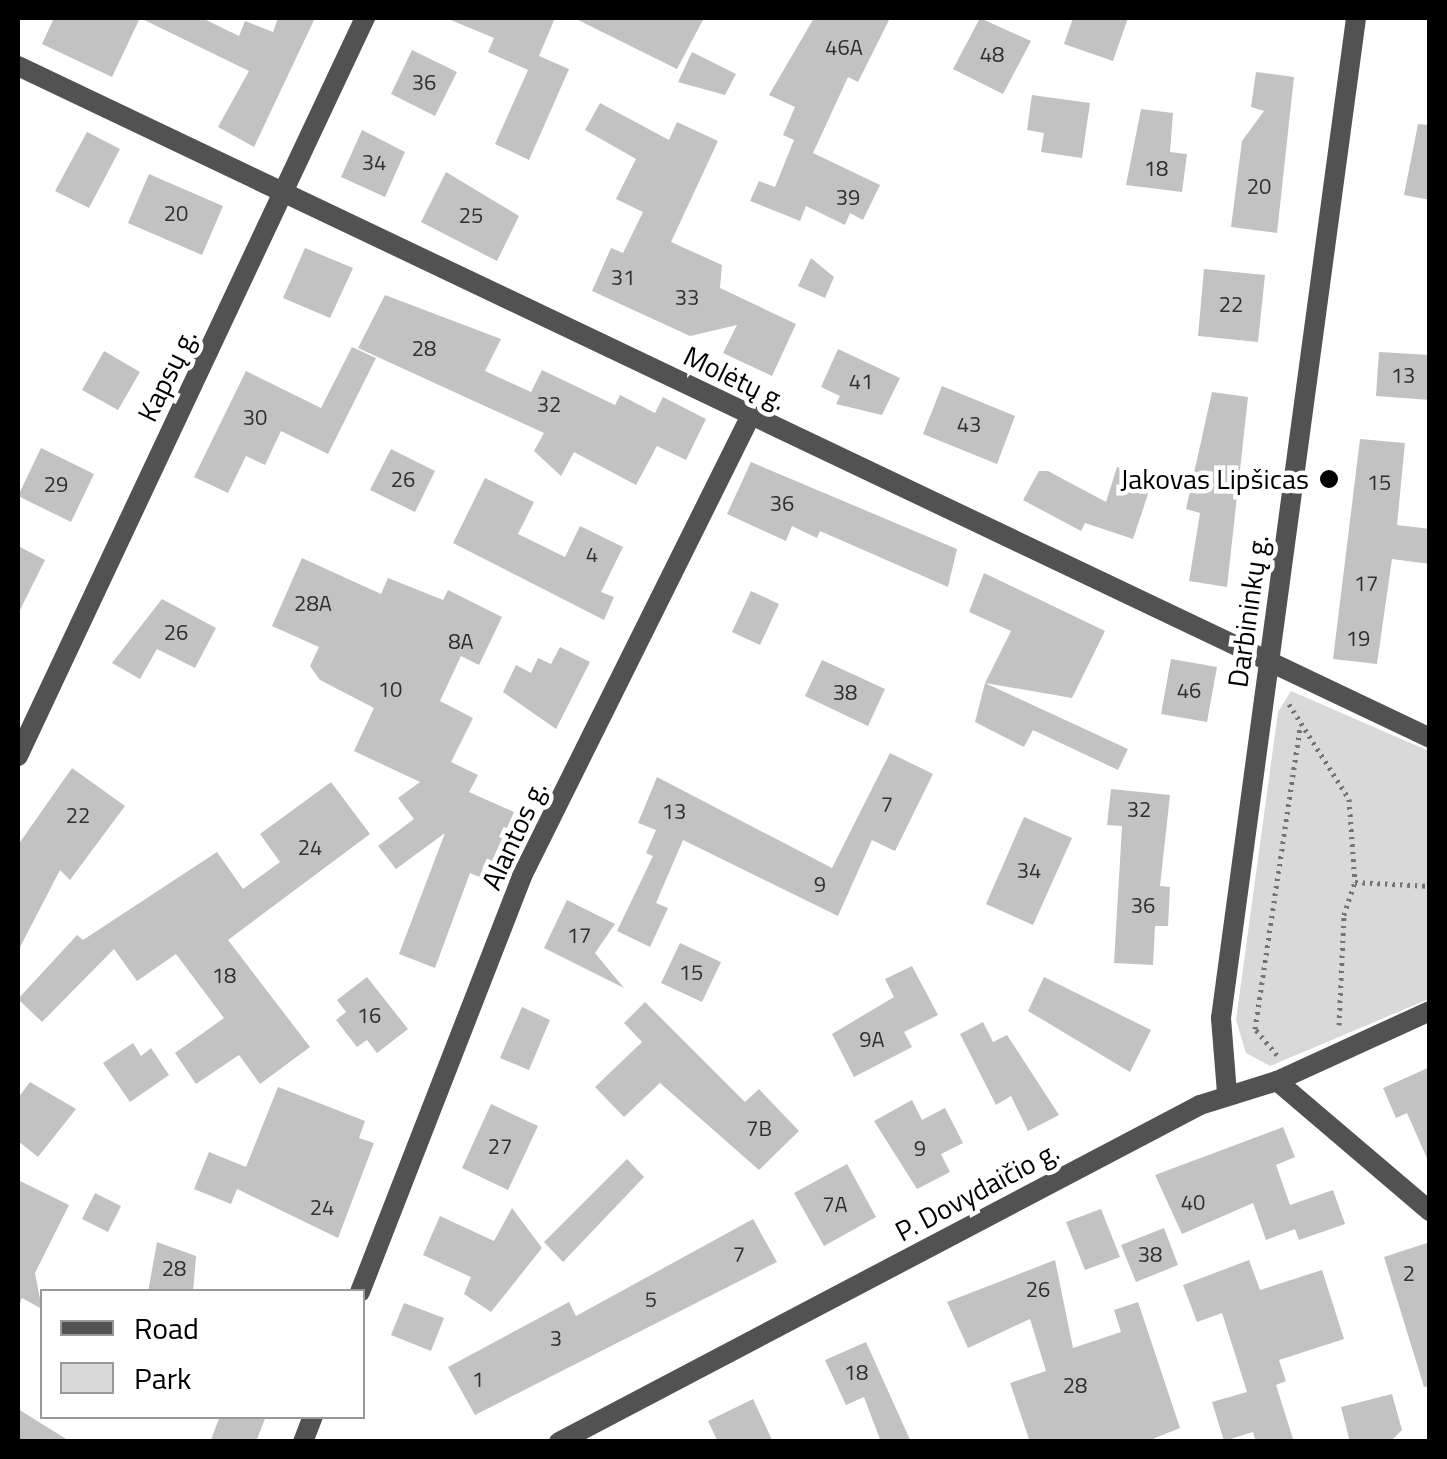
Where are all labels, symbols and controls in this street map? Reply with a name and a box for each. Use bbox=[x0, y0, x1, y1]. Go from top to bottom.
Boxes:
house number: 46A bbox=[825, 35, 863, 61]
house number: 48 bbox=[980, 42, 1004, 68]
house number: 36 bbox=[412, 70, 436, 96]
house number: 34 bbox=[362, 150, 386, 176]
house number: 18 bbox=[1144, 156, 1168, 182]
house number: 20 bbox=[1247, 174, 1271, 200]
house number: 39 bbox=[836, 185, 860, 211]
house number: 20 bbox=[164, 201, 188, 227]
house number: 25 bbox=[459, 203, 483, 229]
house number: 31 bbox=[611, 265, 635, 291]
house number: 33 bbox=[675, 285, 699, 311]
house number: 22 bbox=[1219, 292, 1243, 318]
street label: Kapsų g. bbox=[130, 323, 204, 427]
house number: 28 bbox=[412, 336, 436, 362]
street label: Molėtų g. bbox=[678, 339, 792, 417]
house number: 13 bbox=[1391, 363, 1415, 389]
house number: 41 bbox=[849, 369, 873, 395]
house number: 32 bbox=[537, 392, 561, 418]
house number: 30 bbox=[243, 405, 267, 431]
house number: 43 bbox=[957, 412, 981, 438]
place label: Jakovas Lipšicas bbox=[1120, 462, 1309, 496]
house number: 26 bbox=[391, 467, 415, 493]
marker: Jakovas Lipšicas bbox=[1318, 468, 1340, 490]
house number: 15 bbox=[1367, 470, 1391, 496]
house number: 29 bbox=[44, 472, 68, 498]
house number: 36 bbox=[770, 491, 794, 517]
street label: Darbininkų g. bbox=[1221, 533, 1275, 689]
house number: 4 bbox=[586, 542, 598, 568]
house number: 17 bbox=[1354, 571, 1378, 597]
house number: 28A bbox=[294, 591, 332, 617]
house number: 26 bbox=[164, 620, 188, 646]
house number: 19 bbox=[1346, 626, 1370, 652]
house number: 8A bbox=[448, 629, 474, 655]
house number: 10 bbox=[378, 677, 402, 703]
house number: 46 bbox=[1177, 678, 1201, 704]
house number: 38 bbox=[833, 680, 857, 706]
street label: Alantos g. bbox=[474, 775, 554, 895]
house number: 7 bbox=[881, 792, 893, 818]
house number: 32 bbox=[1127, 797, 1151, 823]
house number: 13 bbox=[662, 799, 686, 825]
house number: 22 bbox=[66, 803, 90, 829]
house number: 24 bbox=[298, 835, 322, 861]
house number: 34 bbox=[1017, 858, 1041, 884]
house number: 9 bbox=[814, 872, 826, 898]
house number: 36 bbox=[1131, 893, 1155, 919]
house number: 17 bbox=[567, 923, 591, 949]
house number: 15 bbox=[679, 960, 703, 986]
house number: 18 bbox=[212, 963, 236, 989]
house number: 16 bbox=[357, 1003, 381, 1029]
house number: 9A bbox=[859, 1027, 885, 1053]
house number: 7B bbox=[746, 1116, 772, 1142]
house number: 27 bbox=[488, 1134, 512, 1160]
street label: P. Dovydaičio g. bbox=[889, 1134, 1065, 1248]
house number: 9 bbox=[914, 1136, 926, 1162]
house number: 40 bbox=[1181, 1190, 1205, 1216]
house number: 7A bbox=[822, 1192, 848, 1218]
house number: 24 bbox=[310, 1195, 334, 1221]
house number: 7 bbox=[733, 1242, 745, 1268]
house number: 38 bbox=[1138, 1242, 1162, 1268]
house number: 28 bbox=[162, 1256, 186, 1282]
house number: 2 bbox=[1403, 1261, 1415, 1287]
house number: 26 bbox=[1026, 1277, 1050, 1303]
house number: 5 bbox=[645, 1287, 657, 1313]
legend bbox=[40, 1289, 365, 1419]
text: Road bbox=[134, 1305, 199, 1351]
house number: 3 bbox=[550, 1326, 562, 1352]
text: Park bbox=[134, 1355, 191, 1401]
house number: 18 bbox=[844, 1360, 868, 1386]
house number: 1 bbox=[472, 1367, 484, 1393]
house number: 28 bbox=[1063, 1373, 1087, 1399]

